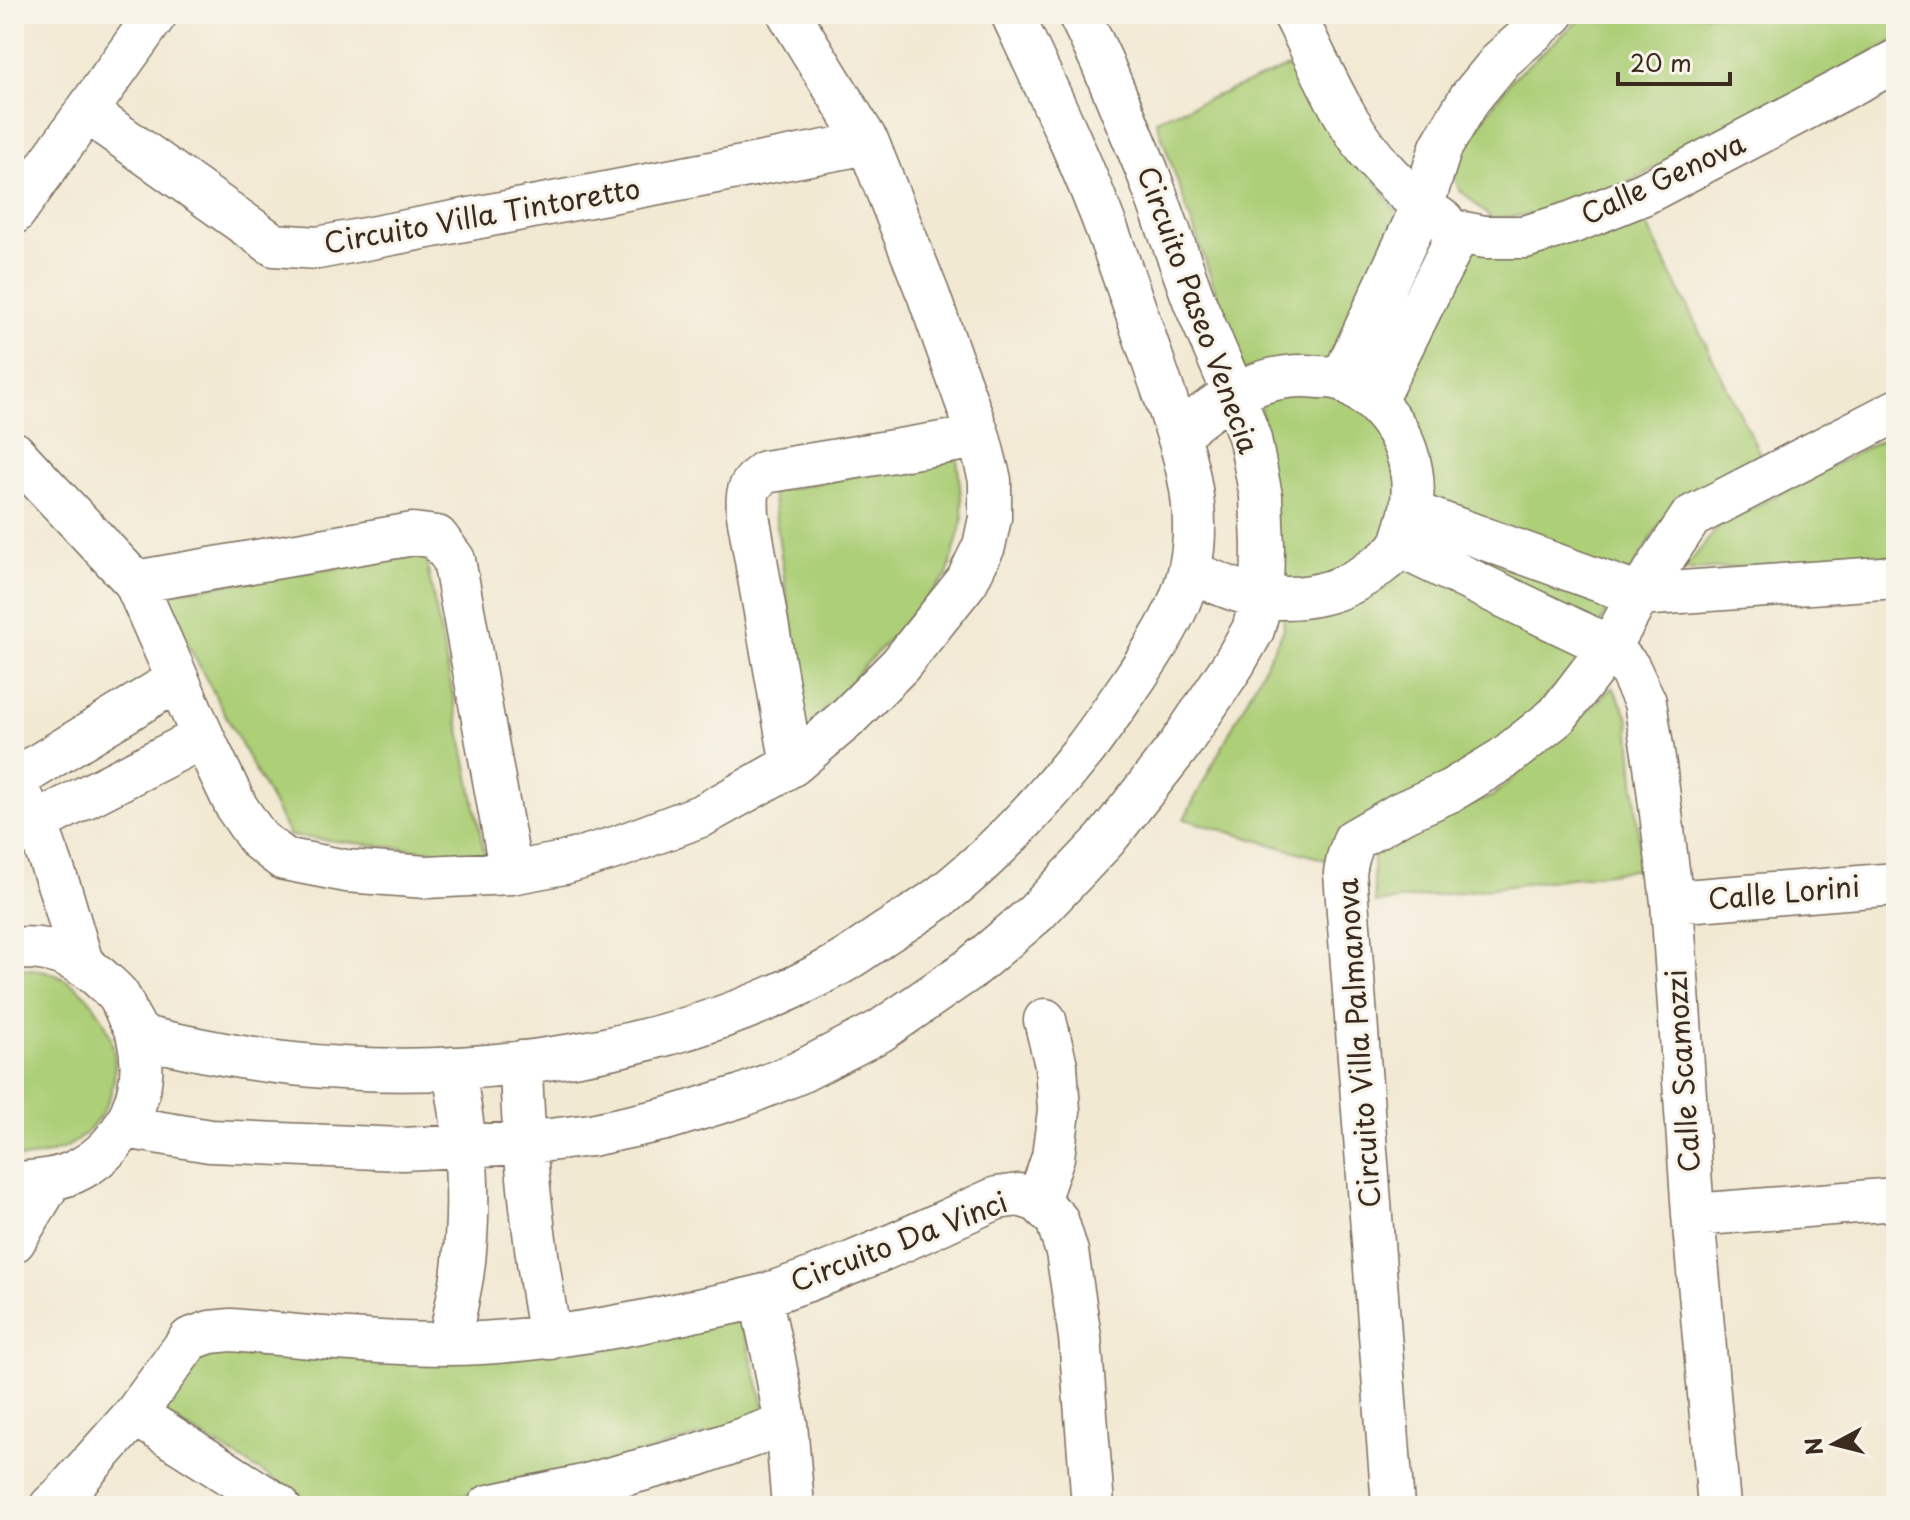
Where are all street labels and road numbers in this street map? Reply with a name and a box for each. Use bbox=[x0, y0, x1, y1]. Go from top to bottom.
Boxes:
street label: Calle Genova bbox=[1573, 120, 1752, 235]
street label: Circuito Paseo Venecia bbox=[1127, 160, 1272, 460]
street label: Circuito Villa Tintoretto bbox=[320, 166, 643, 264]
street label: Calle Lorini bbox=[1706, 863, 1862, 920]
street label: Circuito Villa Palmanova bbox=[1324, 876, 1390, 1209]
street label: Calle Scamozzi bbox=[1653, 968, 1710, 1174]
street label: Circuito Da Vinci bbox=[784, 1179, 1013, 1302]

